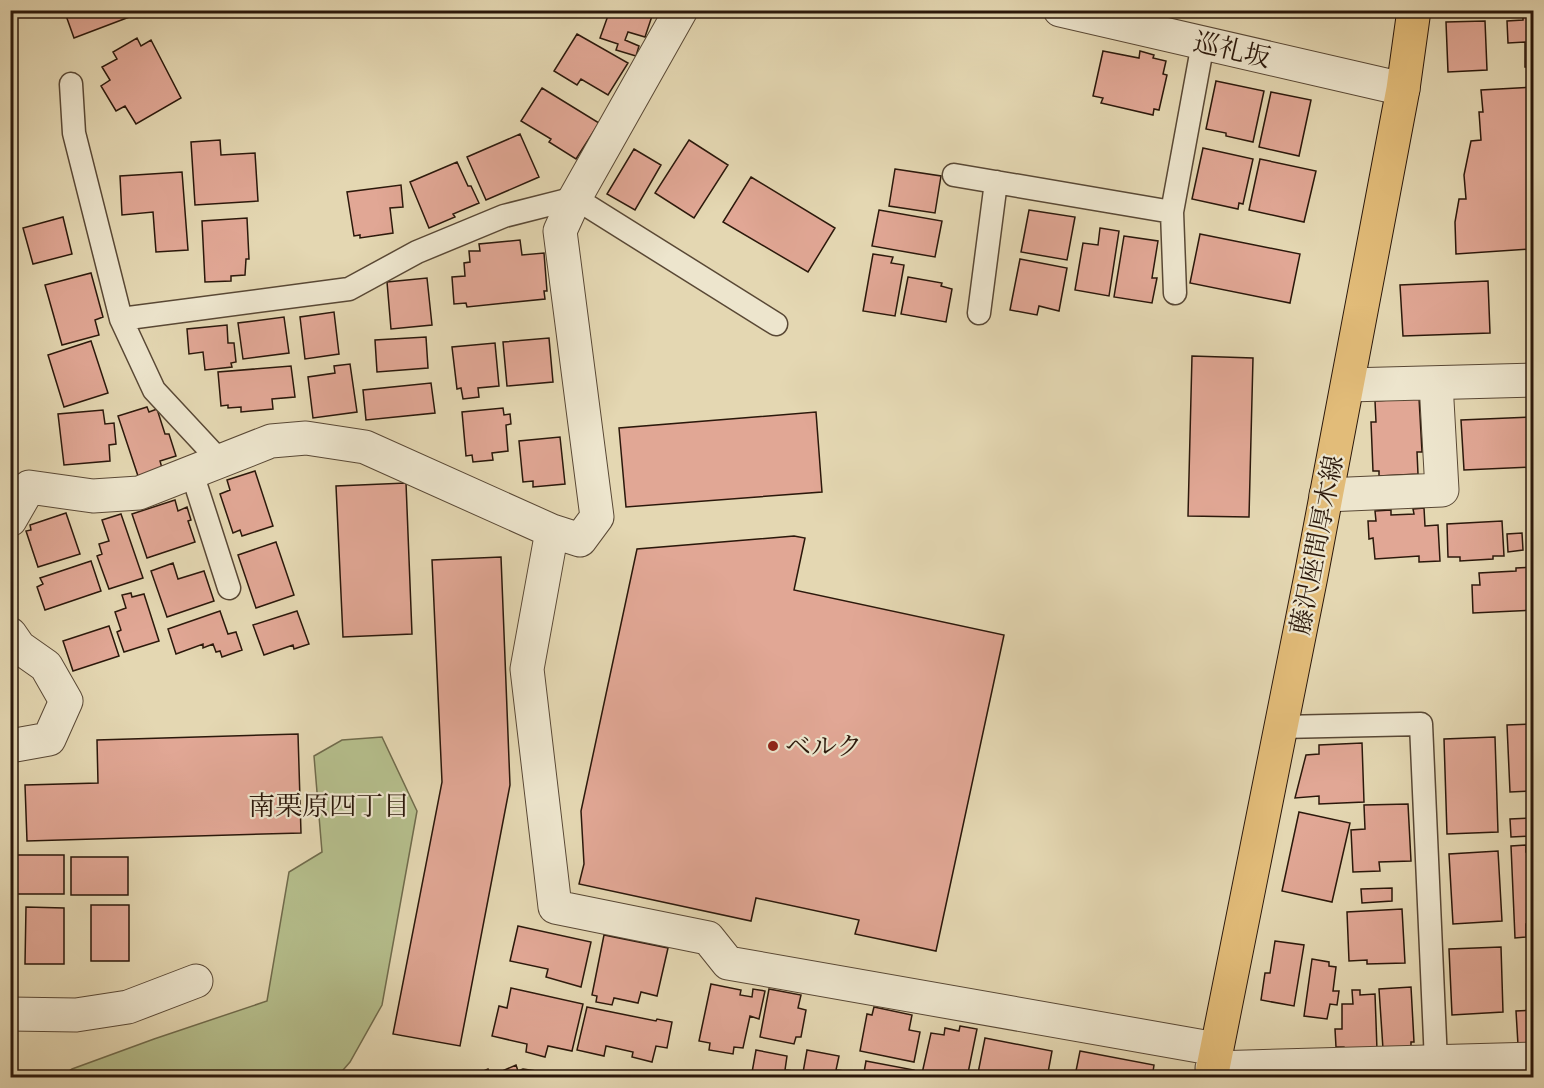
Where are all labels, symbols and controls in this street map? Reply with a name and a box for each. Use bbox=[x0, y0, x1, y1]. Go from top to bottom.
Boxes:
street label: 巡礼坂 bbox=[1190, 24, 1274, 76]
street label: 藤沢座間厚木線 bbox=[1282, 452, 1352, 638]
place label: ベルク bbox=[785, 729, 862, 764]
marker: ベルク bbox=[766, 739, 780, 753]
district label: 南栗原四丁目 bbox=[248, 788, 410, 825]

